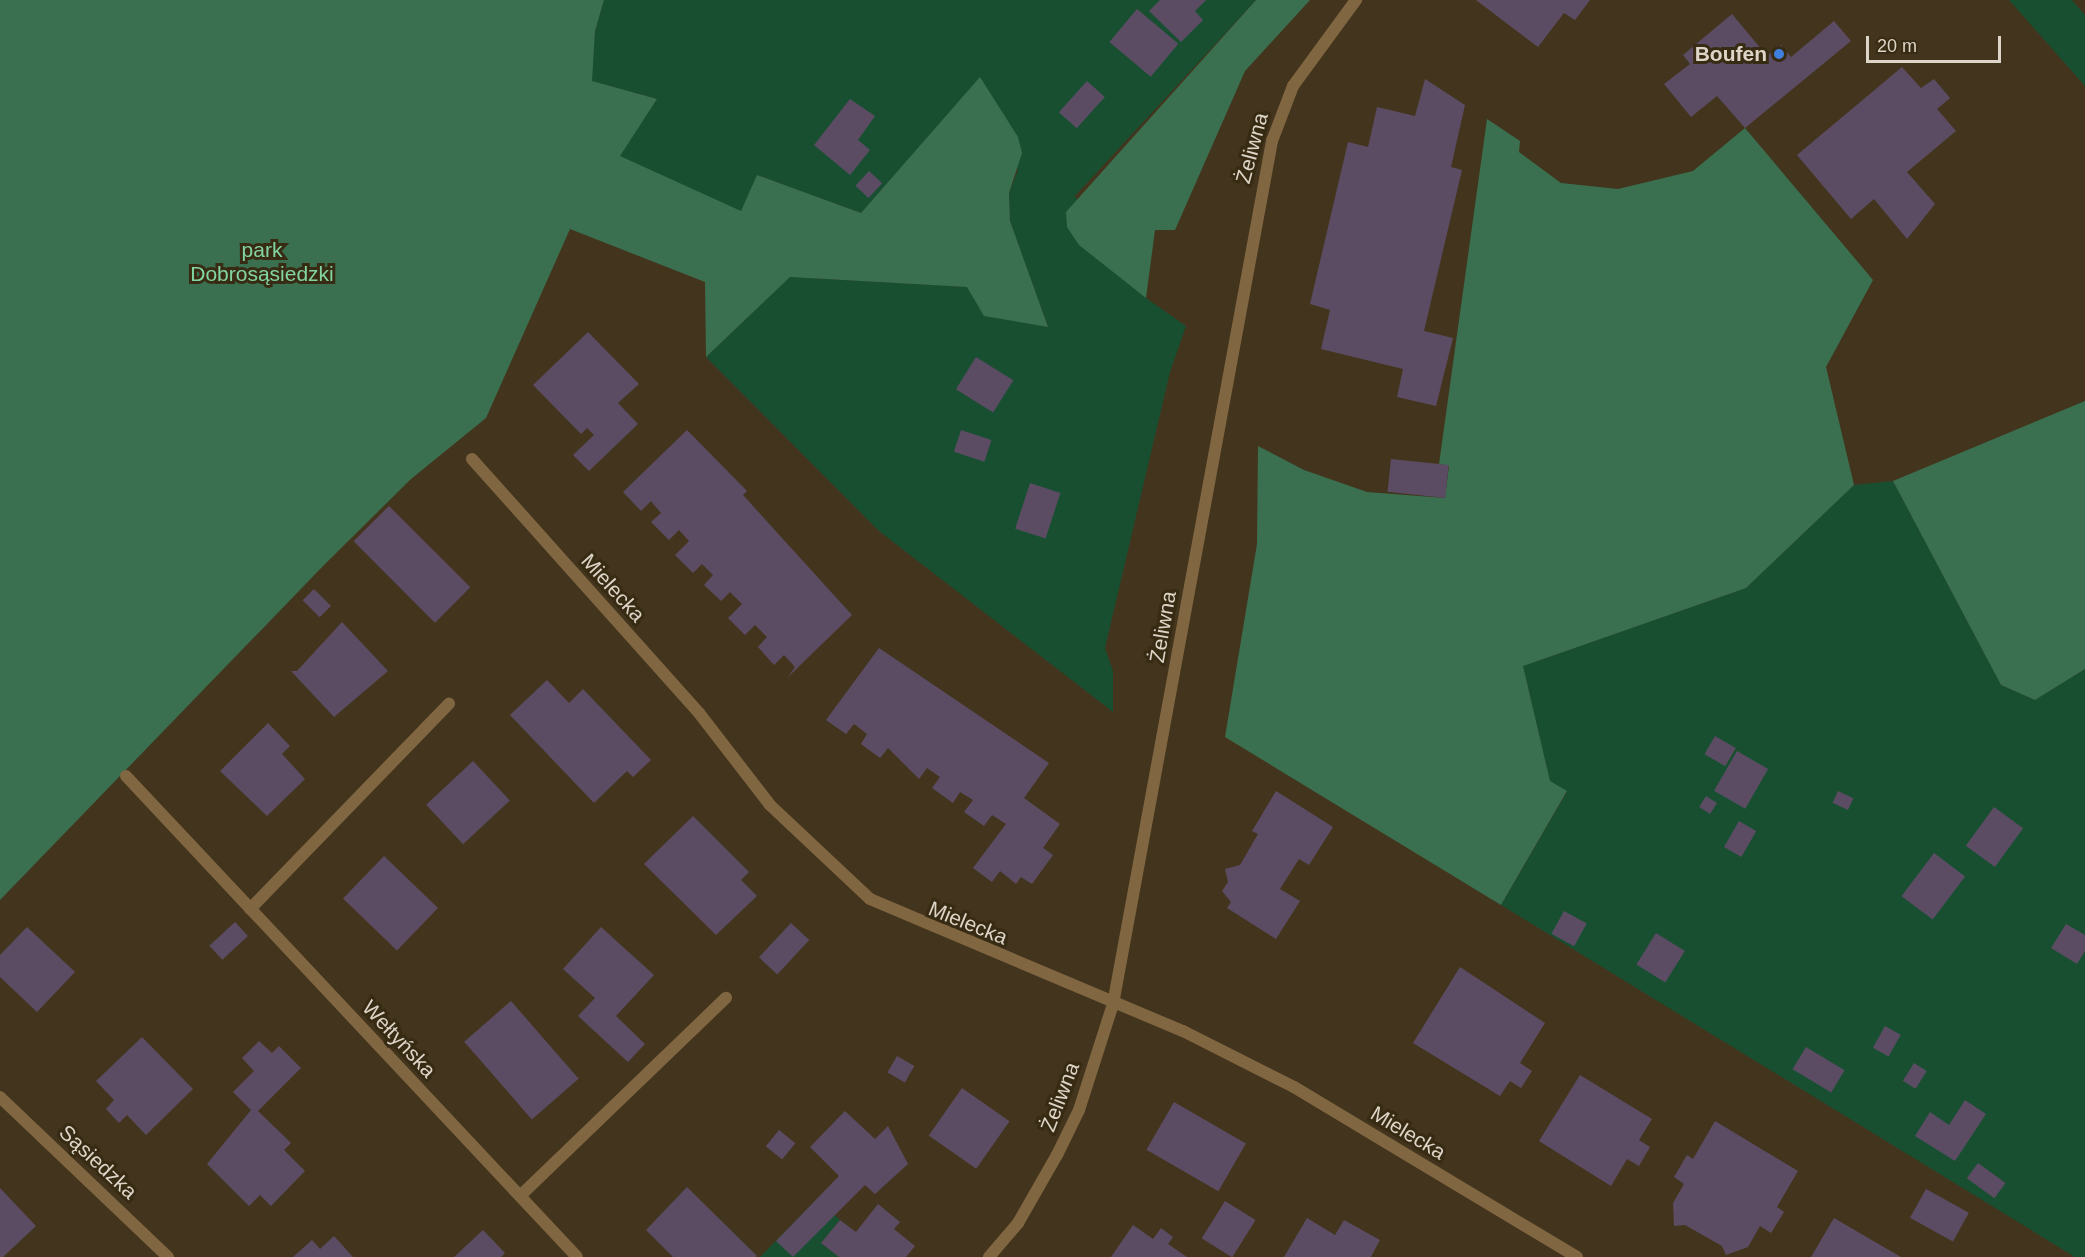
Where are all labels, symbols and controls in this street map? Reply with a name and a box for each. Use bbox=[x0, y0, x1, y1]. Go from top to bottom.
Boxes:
scale bar bbox=[1869, 24, 2004, 62]
text: 20 m bbox=[1877, 36, 1917, 56]
place label: Boufen bbox=[1695, 41, 1767, 67]
marker: Boufen bbox=[1772, 47, 1786, 61]
street label: Żeliwna bbox=[1230, 110, 1274, 186]
park label: park Dobrosąsiedzki bbox=[190, 237, 334, 287]
street label: Mielecka bbox=[576, 549, 650, 627]
street label: Żeliwna bbox=[1144, 589, 1182, 665]
street label: Mielecka bbox=[925, 896, 1011, 950]
street label: Wełtyńska bbox=[357, 995, 441, 1083]
street label: Żeliwna bbox=[1035, 1059, 1085, 1135]
street label: Mielecka bbox=[1366, 1101, 1450, 1165]
street label: Sąsiedzka bbox=[54, 1120, 142, 1204]

